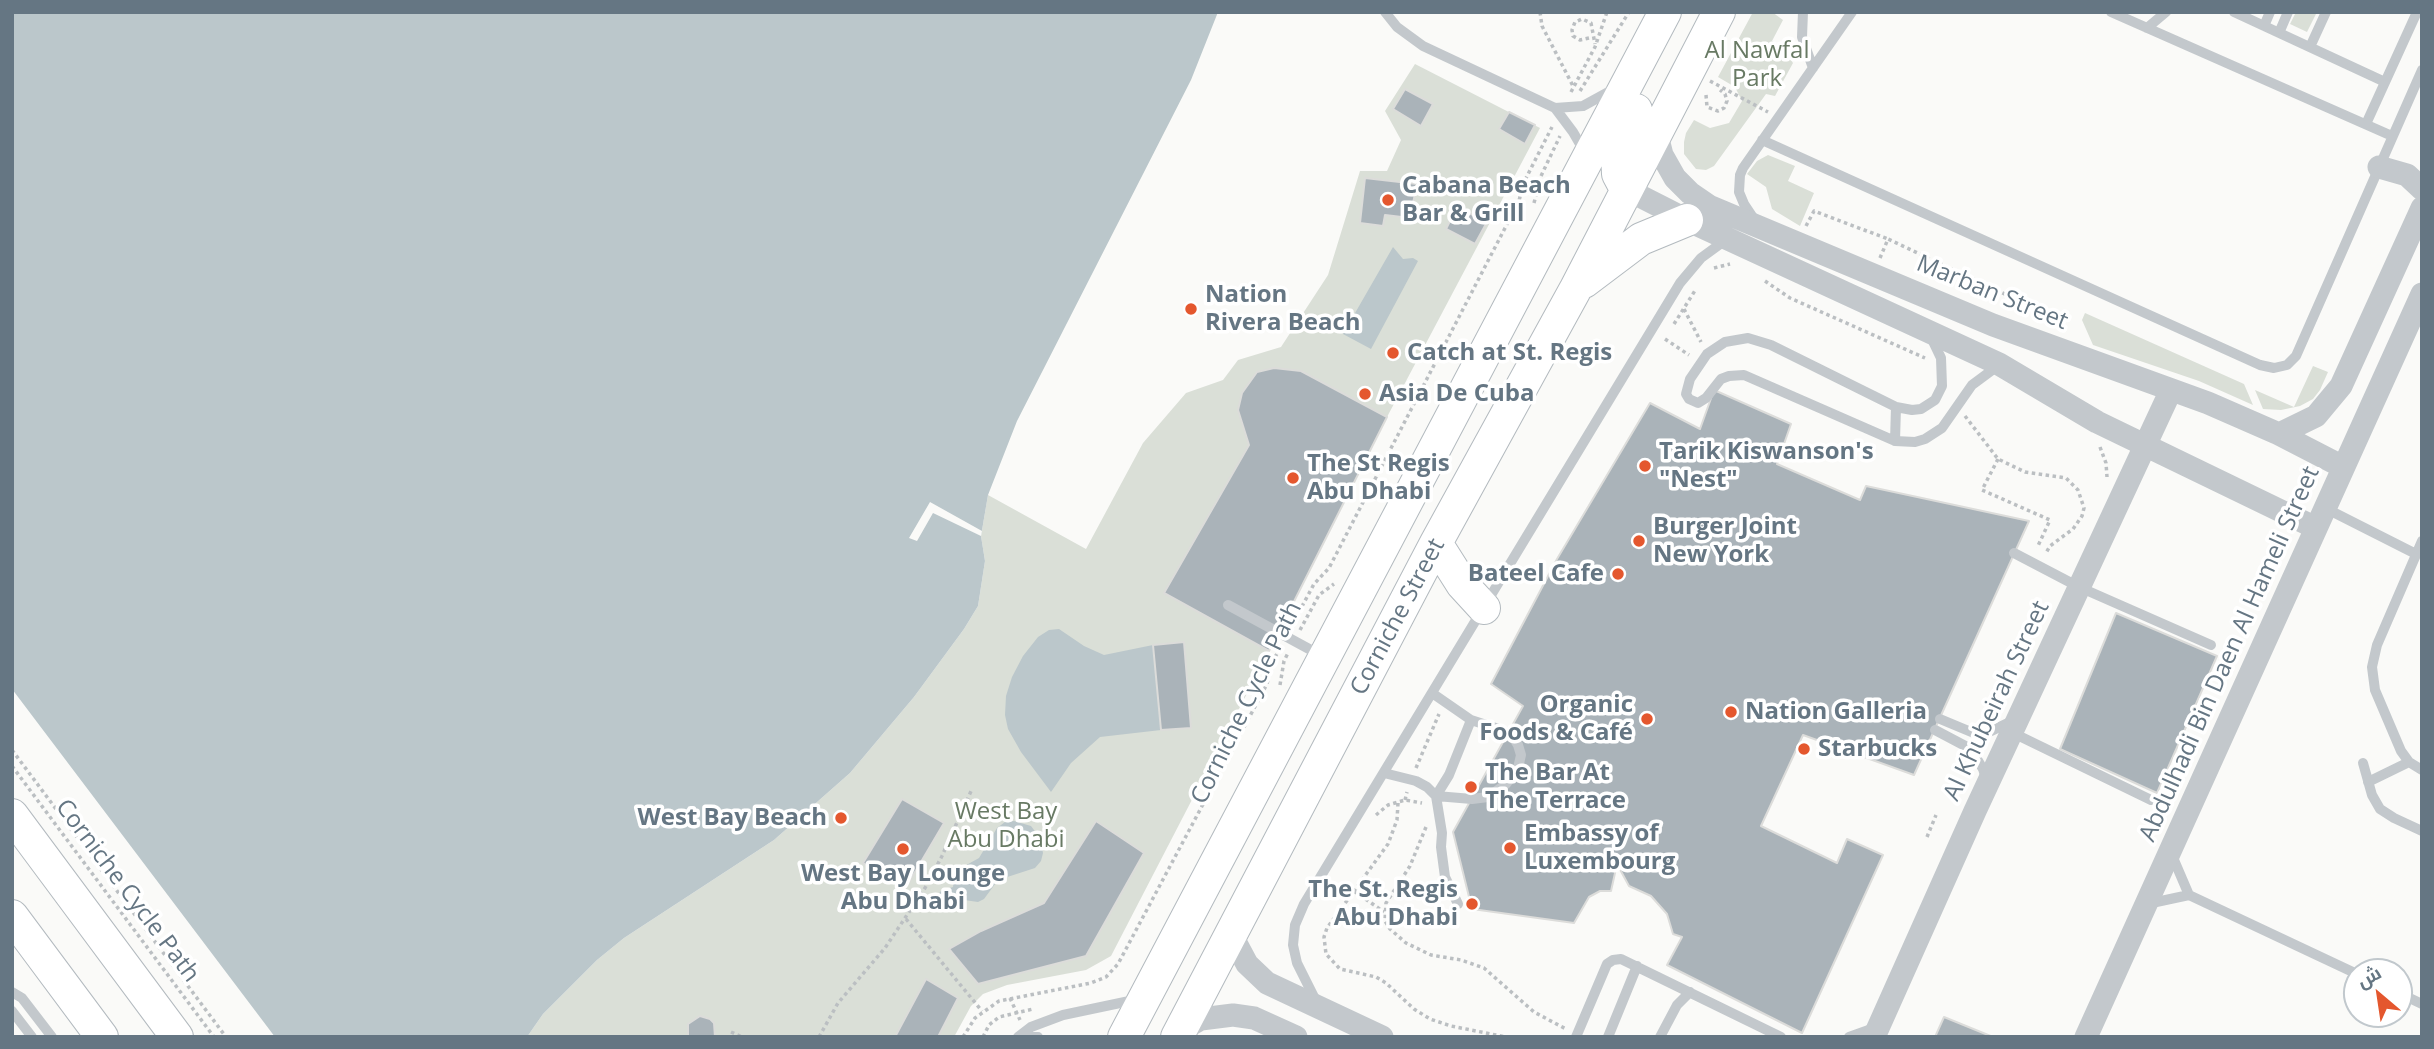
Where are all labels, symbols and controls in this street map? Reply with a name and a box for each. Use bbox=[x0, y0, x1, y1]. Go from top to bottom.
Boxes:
park label: Al Nawfal Park bbox=[1705, 37, 1809, 93]
place label: Cabana Beach Bar & Grill bbox=[1402, 172, 1571, 228]
marker: Cabana Beach Bar & Grill bbox=[1380, 192, 1396, 208]
street label: Marban Street bbox=[1912, 250, 2072, 336]
place label: Nation Rivera Beach bbox=[1205, 281, 1361, 337]
marker: Nation Rivera Beach bbox=[1183, 301, 1199, 317]
place label: Catch at St. Regis bbox=[1407, 339, 1612, 367]
marker: Catch at St. Regis bbox=[1385, 345, 1401, 361]
place label: Asia De Cuba bbox=[1379, 380, 1534, 408]
marker: Asia De Cuba bbox=[1357, 386, 1373, 402]
place label: Tarik Kiswanson's "Nest" bbox=[1659, 438, 1874, 494]
place label: The St Regis Abu Dhabi bbox=[1307, 450, 1450, 506]
marker: Tarik Kiswanson's "Nest" bbox=[1637, 458, 1653, 474]
street label: Abdulhadi Bin Daen Al Hameli Street bbox=[2134, 462, 2326, 846]
marker: The St Regis Abu Dhabi bbox=[1285, 470, 1301, 486]
place label: Burger Joint New York bbox=[1653, 513, 1797, 569]
marker: Burger Joint New York bbox=[1631, 533, 1647, 549]
street label: Corniche Street bbox=[1345, 534, 1451, 700]
place label: Bateel Cafe bbox=[1468, 560, 1604, 588]
marker: Bateel Cafe bbox=[1610, 566, 1626, 582]
street label: Corniche Cycle Path bbox=[1186, 597, 1308, 809]
street label: Al Khubeirah Street bbox=[1938, 597, 2056, 805]
place label: Organic Foods & Café bbox=[1479, 691, 1633, 747]
place label: Nation Galleria bbox=[1745, 698, 1927, 726]
marker: Nation Galleria bbox=[1723, 704, 1739, 720]
marker: Organic Foods & Café bbox=[1639, 711, 1655, 727]
place label: Starbucks bbox=[1818, 735, 1937, 763]
marker: Starbucks bbox=[1796, 741, 1812, 757]
place label: The Bar At The Terrace bbox=[1485, 759, 1626, 815]
marker: The Bar At The Terrace bbox=[1463, 779, 1479, 795]
street label: Corniche Cycle Path bbox=[49, 794, 205, 988]
park label: West Bay Abu Dhabi bbox=[947, 798, 1065, 854]
place label: West Bay Beach bbox=[638, 804, 827, 832]
marker: West Bay Beach bbox=[833, 810, 849, 826]
place label: Embassy of Luxembourg bbox=[1524, 820, 1675, 876]
marker: Embassy of Luxembourg bbox=[1502, 840, 1518, 856]
marker: West Bay Lounge Abu Dhabi bbox=[895, 841, 911, 857]
place label: West Bay Lounge Abu Dhabi bbox=[801, 860, 1005, 916]
place label: The St. Regis Abu Dhabi bbox=[1308, 876, 1458, 932]
marker: The St. Regis Abu Dhabi bbox=[1464, 896, 1480, 912]
north arrow bbox=[2343, 958, 2413, 1028]
text: ش bbox=[2352, 959, 2386, 994]

